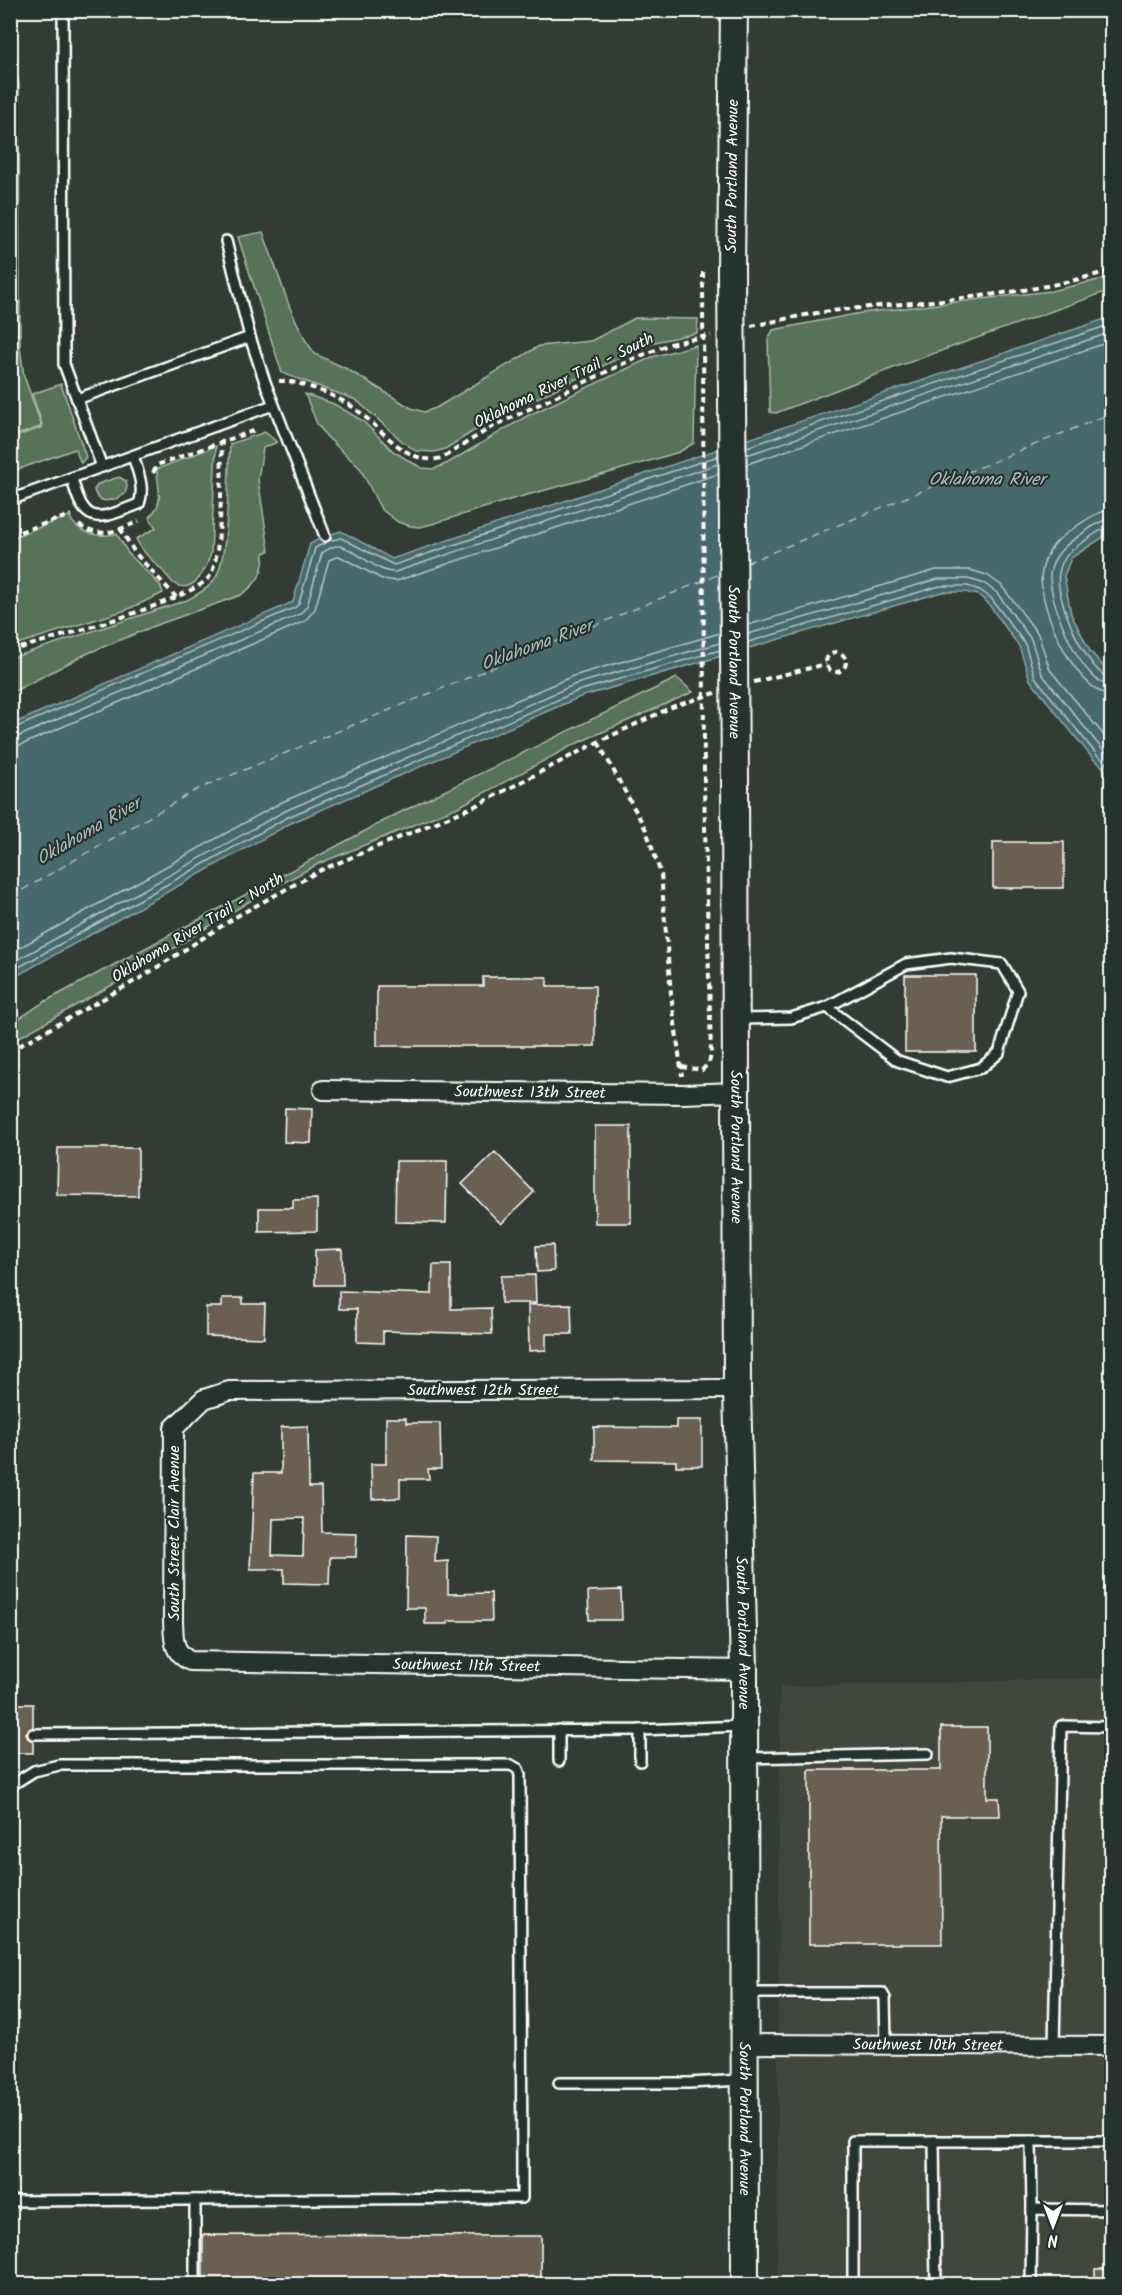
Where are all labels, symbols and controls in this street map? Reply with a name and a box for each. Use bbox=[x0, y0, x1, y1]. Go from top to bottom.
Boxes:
street label: South Portland Avenue bbox=[719, 99, 745, 253]
street label: Oklahoma River Trail - South bbox=[470, 326, 658, 436]
water label: Oklahoma River bbox=[929, 466, 1049, 495]
street label: South Portland Avenue bbox=[721, 585, 747, 739]
water label: Oklahoma River bbox=[477, 611, 601, 680]
water label: Oklahoma River bbox=[31, 788, 150, 874]
street label: Oklahoma River Trail - North bbox=[107, 866, 289, 990]
street label: South Portland Avenue bbox=[723, 1070, 749, 1224]
street label: Southwest 13th Street bbox=[454, 1079, 607, 1106]
street label: Southwest 12th Street bbox=[407, 1378, 560, 1403]
street label: South Street Clair Avenue bbox=[162, 1445, 187, 1621]
street label: South Portland Avenue bbox=[729, 1556, 757, 1710]
street label: Southwest 11th Street bbox=[393, 1652, 541, 1679]
street label: Southwest 10th Street bbox=[853, 2032, 1004, 2058]
street label: South Portland Avenue bbox=[732, 2042, 757, 2196]
north arrow bbox=[1023, 2196, 1083, 2256]
text: N bbox=[1048, 2227, 1058, 2252]

